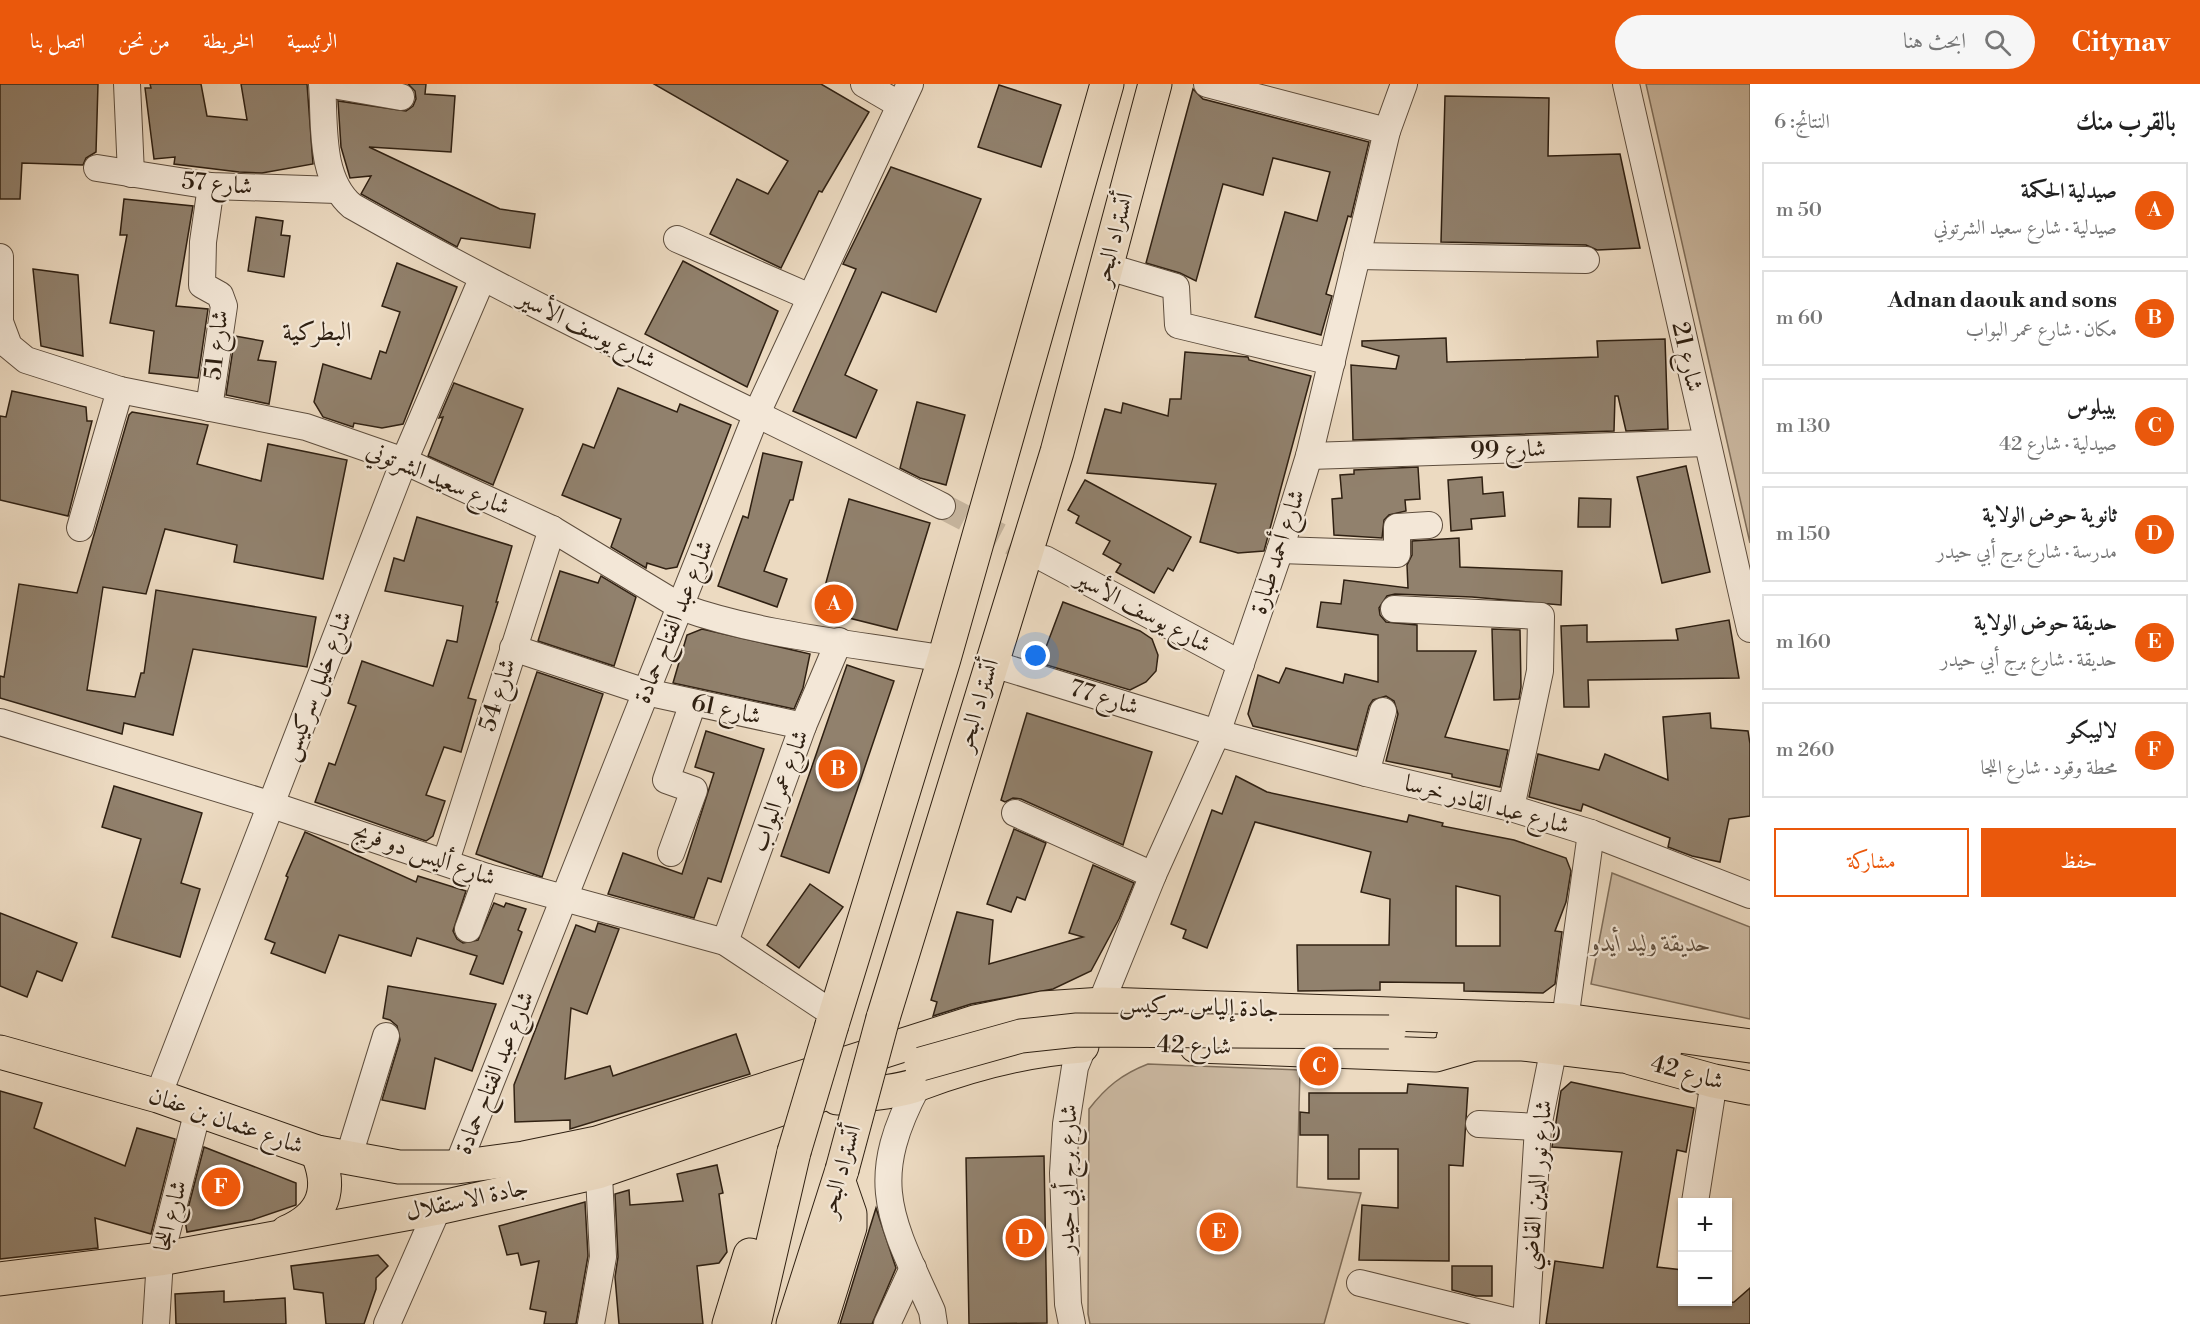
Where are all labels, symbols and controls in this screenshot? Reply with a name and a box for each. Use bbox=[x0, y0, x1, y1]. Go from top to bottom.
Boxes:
search box bbox=[1615, 15, 2035, 69]
text: Citynav bbox=[2071, 25, 2170, 60]
icon: search bbox=[1981, 26, 2014, 59]
text: ابحث هنا bbox=[1903, 28, 1966, 55]
text: اتصل بنا bbox=[30, 29, 85, 55]
text: من نحن bbox=[118, 29, 170, 55]
text: الخريطة bbox=[203, 29, 254, 55]
text: الرئيسية bbox=[287, 29, 337, 55]
text: بالقرب منك bbox=[2076, 106, 2176, 138]
text: النتائج: 6 bbox=[1774, 110, 1830, 135]
street label: شارع 57 bbox=[180, 166, 254, 206]
text: صيدلية الحكمة bbox=[2021, 178, 2117, 205]
street label: أتستراد البحر bbox=[1084, 188, 1141, 292]
text: 50 m bbox=[1776, 198, 1822, 223]
text: A bbox=[2147, 198, 2162, 223]
text: صيدلية · شارع سعيد الشرتوني bbox=[1933, 216, 2117, 241]
street label: شارع يوسف الأسير bbox=[509, 281, 662, 380]
text: Adnan daouk and sons bbox=[1888, 287, 2117, 314]
text: 60 m bbox=[1776, 306, 1823, 331]
text: B bbox=[2147, 306, 2162, 331]
street label: شارع 51 bbox=[198, 309, 240, 382]
district label: البطركية bbox=[282, 316, 352, 348]
text: مكان · شارع عمر البواب bbox=[1965, 318, 2117, 343]
street label: شارع 21 bbox=[1661, 319, 1710, 396]
text: بيبلوس bbox=[2067, 394, 2117, 421]
text: 130 m bbox=[1776, 414, 1831, 439]
text: C bbox=[2147, 414, 2162, 439]
text: صيدلية · شارع 42 bbox=[1999, 432, 2117, 457]
street label: شارع 99 bbox=[1470, 434, 1546, 470]
street label: شارع سعيد الشرتوني bbox=[360, 435, 514, 526]
street label: شارع أحمد طبارة bbox=[1241, 485, 1316, 619]
text: ثانوية حوض الولاية bbox=[1982, 502, 2117, 529]
text: 150 m bbox=[1776, 522, 1831, 547]
text: D bbox=[2147, 522, 2162, 547]
street label: شارع عبد الفتاح حمادة bbox=[628, 536, 725, 710]
text: مدرسة · شارع برج أبي حيدر bbox=[1937, 540, 2117, 565]
street label: شارع يوسف الأسير bbox=[1065, 560, 1217, 664]
pin: A bbox=[814, 582, 854, 626]
street label: شارع خليل سركيس bbox=[275, 607, 363, 766]
text: حديقة حوض الولاية bbox=[1974, 610, 2117, 637]
text: 160 m bbox=[1776, 630, 1831, 655]
text: E bbox=[2148, 630, 2161, 655]
your location bbox=[1021, 641, 1050, 670]
text: حديقة · شارع برج أبي حيدر bbox=[1940, 648, 2117, 673]
street label: أتستراد البحر bbox=[946, 654, 1006, 758]
street label: شارع 54 bbox=[473, 655, 527, 736]
street label: شارع 77 bbox=[1065, 673, 1142, 727]
street label: شارع 61 bbox=[687, 688, 764, 736]
text: لاليبكو bbox=[2068, 718, 2117, 745]
street label: شارع عمر البواب bbox=[744, 726, 820, 858]
text: 260 m bbox=[1776, 738, 1834, 763]
text: F bbox=[2147, 738, 2162, 763]
pin: B bbox=[818, 746, 858, 792]
text: محطة وقود · شارع اللجا bbox=[1981, 756, 2117, 781]
street label: شارع عبد القادر خرسا bbox=[1400, 769, 1573, 845]
street label: شارع أليس دو فريج bbox=[347, 814, 500, 897]
button: مشاركة bbox=[1774, 828, 1969, 897]
button: حفظ bbox=[1981, 828, 2176, 897]
park label: حديقة وليد أيدو bbox=[1589, 926, 1711, 959]
street label: شارع عبد الفتاح حمادة bbox=[449, 987, 546, 1161]
street label: جادة إلياس سركيس bbox=[1119, 989, 1279, 1025]
street label: شارع 42 bbox=[1156, 1030, 1232, 1066]
pin: C bbox=[1300, 1044, 1338, 1088]
street label: شارع 42 bbox=[1646, 1049, 1727, 1101]
street label: شارع عثمان بن عفان bbox=[143, 1080, 307, 1165]
street label: شارع نور الدين القاضي bbox=[1515, 1099, 1565, 1272]
street label: شارع برج أبي حيدر bbox=[1049, 1104, 1089, 1256]
street label: أتستراد البحر bbox=[810, 1120, 869, 1224]
pin: F bbox=[202, 1164, 240, 1210]
street label: جادة الاستقلال bbox=[403, 1172, 531, 1228]
street label: شارع اللجا bbox=[148, 1177, 198, 1256]
map controls bbox=[1678, 1198, 1732, 1306]
button: + bbox=[1678, 1198, 1732, 1252]
pin: E bbox=[1200, 1210, 1238, 1254]
pin: D bbox=[1006, 1216, 1044, 1260]
button: − bbox=[1678, 1252, 1732, 1306]

